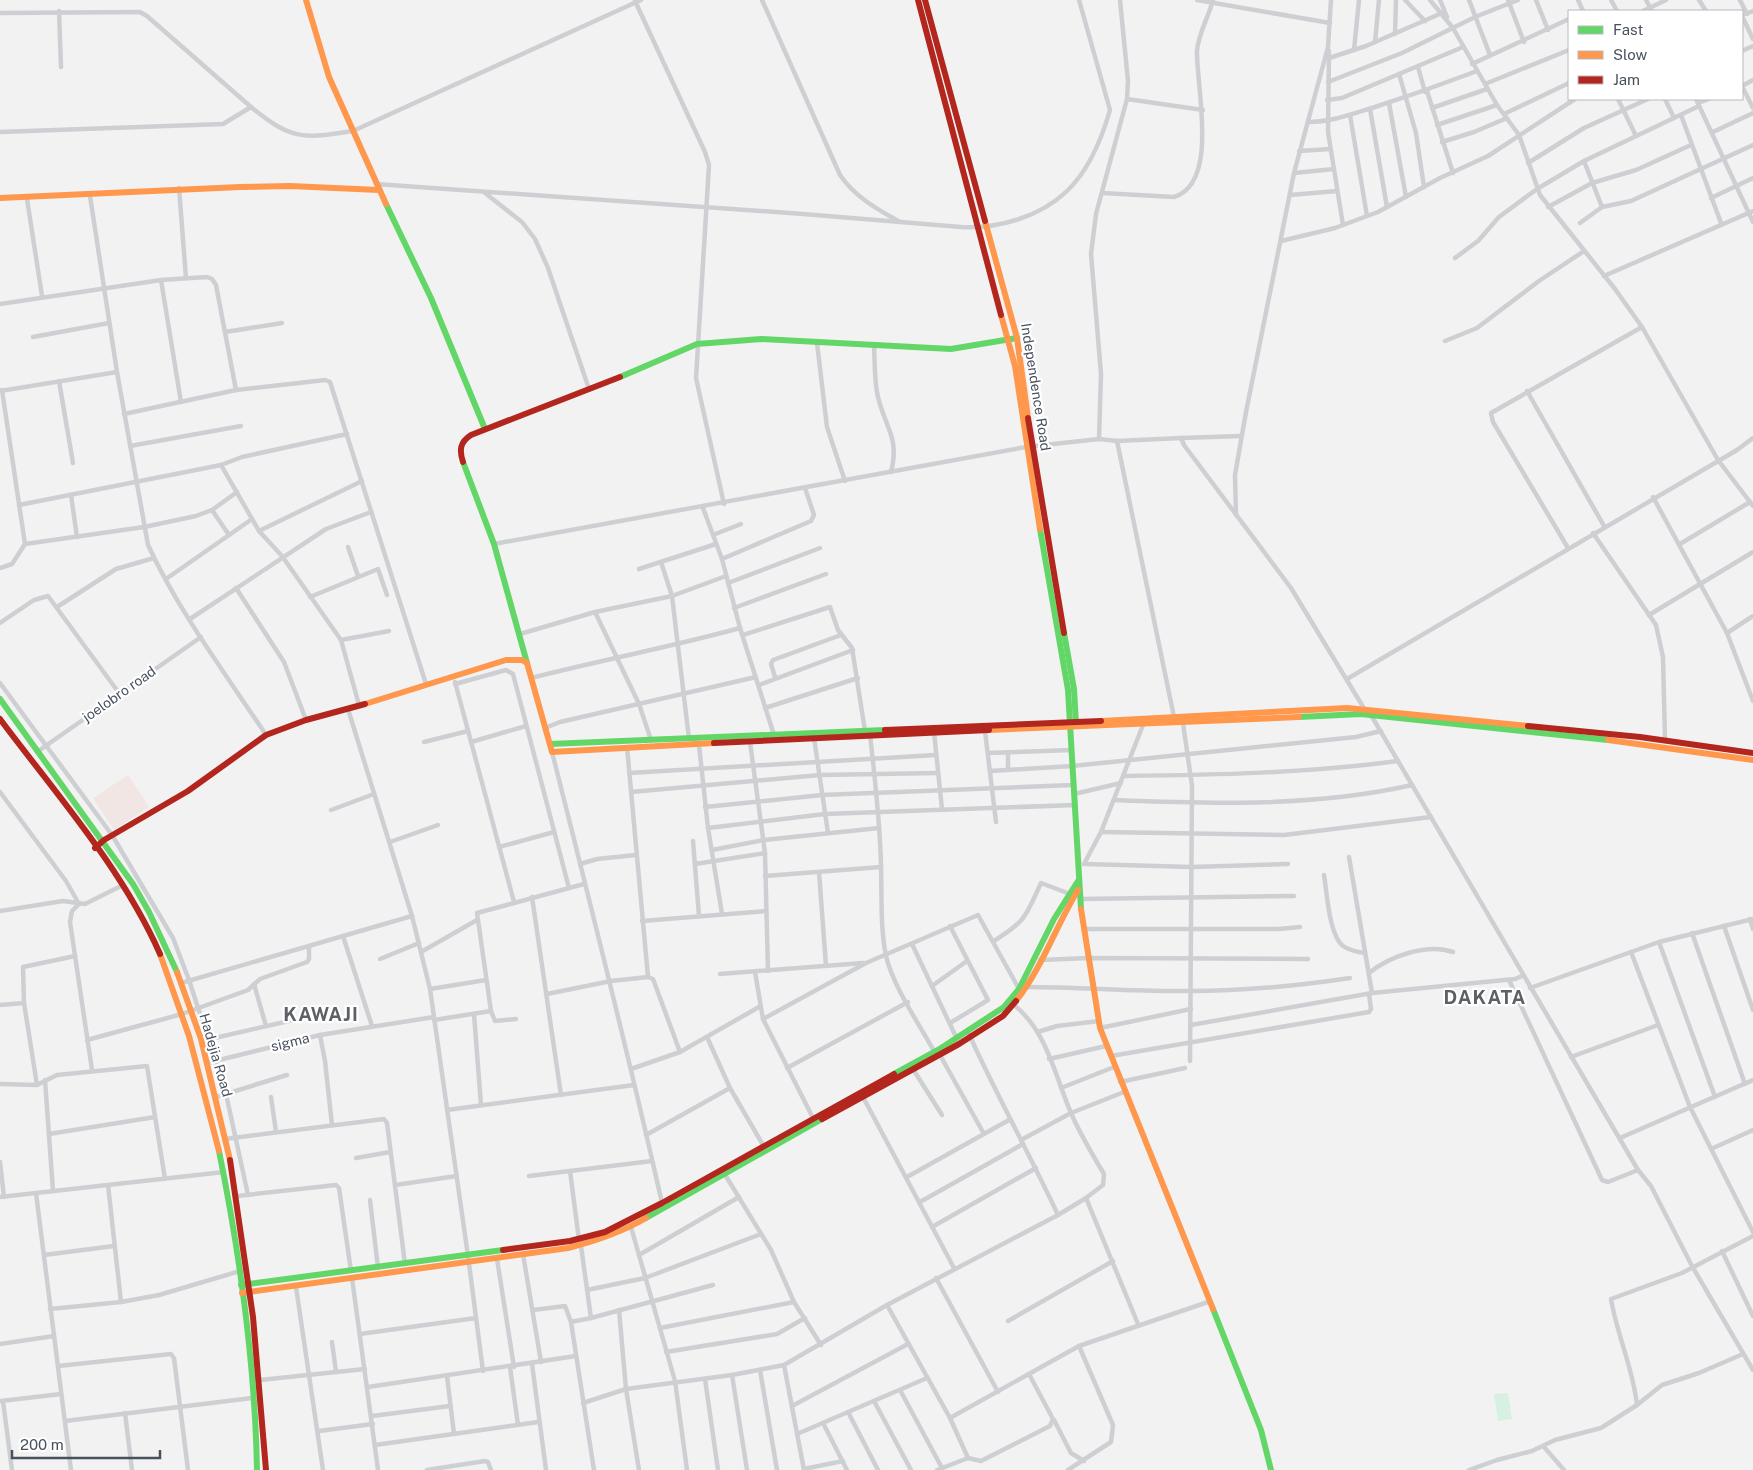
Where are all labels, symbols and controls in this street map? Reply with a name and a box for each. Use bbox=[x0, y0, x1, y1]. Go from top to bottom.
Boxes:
legend bbox=[1568, 10, 1743, 100]
text: Fast bbox=[1613, 21, 1643, 38]
text: Slow bbox=[1613, 46, 1648, 63]
text: Jam bbox=[1613, 71, 1640, 88]
street label: Independence Road bbox=[1018, 322, 1054, 452]
street label: joelobro road bbox=[79, 663, 159, 726]
district label: DAKATA bbox=[1444, 986, 1526, 1008]
district label: KAWAJI bbox=[283, 1003, 359, 1025]
street label: Hadejia Road bbox=[196, 1011, 236, 1099]
street label: sigma bbox=[269, 1030, 311, 1054]
scale bar bbox=[12, 1428, 160, 1460]
text: 200 m bbox=[20, 1436, 64, 1453]

